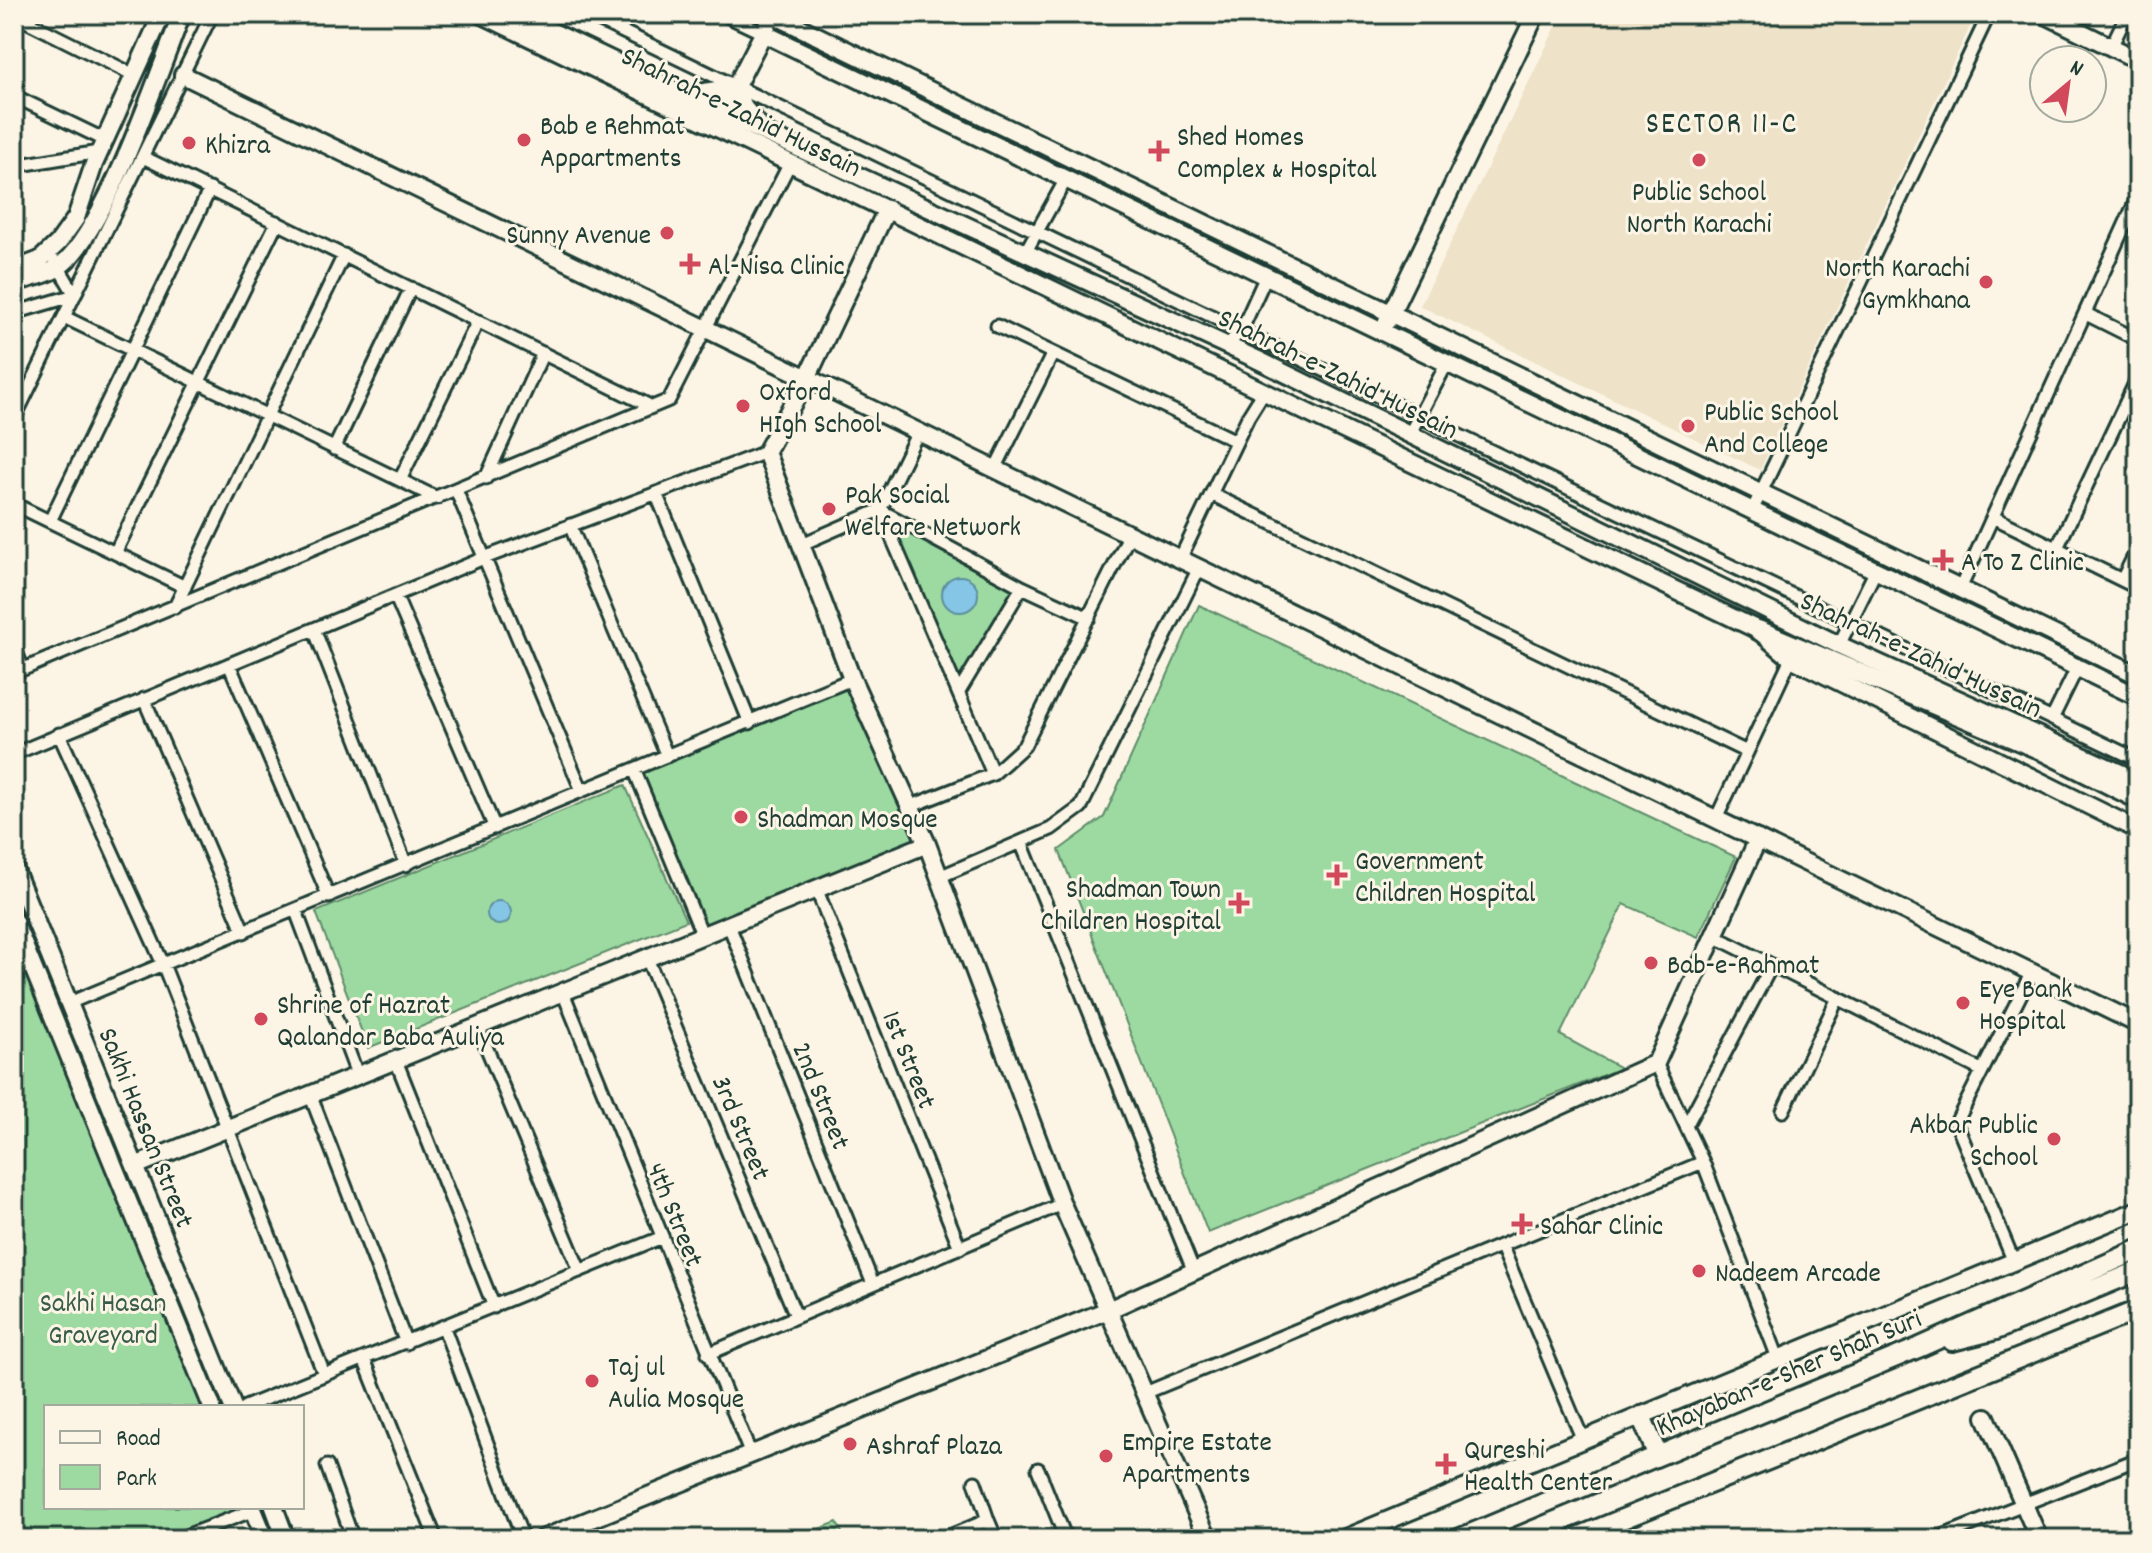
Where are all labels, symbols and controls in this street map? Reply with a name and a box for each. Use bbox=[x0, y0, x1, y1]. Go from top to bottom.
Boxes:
street label: Shahrah-e-Zahid Hussain bbox=[613, 39, 867, 190]
north arrow bbox=[2028, 44, 2108, 124]
text: N bbox=[2064, 53, 2088, 86]
district label: SECTOR 11-C bbox=[1646, 105, 1798, 148]
place label: Bab e Rehmat Appartments bbox=[540, 109, 685, 181]
place label: Shed Homes Complex & Hospital bbox=[1177, 120, 1377, 192]
place label: Khizra bbox=[205, 128, 271, 168]
marker: Bab e Rehmat Appartments bbox=[515, 131, 533, 149]
marker: Khizra bbox=[180, 134, 198, 152]
marker: Shed Homes Complex & Hospital bbox=[1148, 140, 1170, 162]
marker: Public School North Karachi bbox=[1690, 151, 1708, 169]
place label: Public School North Karachi bbox=[1626, 175, 1772, 247]
place label: Sunny Avenue bbox=[506, 218, 651, 258]
marker: Sunny Avenue bbox=[658, 224, 676, 242]
place label: Al-Nisa Clinic bbox=[708, 249, 845, 289]
place label: North Karachi Gymkhana bbox=[1825, 251, 1971, 323]
marker: Al-Nisa Clinic bbox=[679, 253, 701, 275]
marker: North Karachi Gymkhana bbox=[1977, 273, 1995, 291]
street label: Shahrah-e-Zahid Hussain bbox=[1210, 301, 1464, 452]
place label: Oxford HIgh School bbox=[759, 375, 882, 447]
place label: Public School And College bbox=[1704, 395, 1839, 467]
marker: Oxford HIgh School bbox=[734, 397, 752, 415]
marker: Public School And College bbox=[1679, 417, 1697, 435]
place label: Pak Social Welfare Network bbox=[845, 478, 1021, 550]
marker: Pak Social Welfare Network bbox=[820, 500, 838, 518]
place label: A To Z Clinic bbox=[1961, 545, 2084, 585]
marker: A To Z Clinic bbox=[1932, 549, 1954, 571]
street label: Shahrah-e-Zahid Hussain bbox=[1792, 584, 2048, 731]
place label: Shadman Mosque bbox=[757, 802, 938, 842]
marker: Shadman Mosque bbox=[732, 808, 750, 826]
place label: Government Children Hospital bbox=[1355, 844, 1536, 916]
marker: Government Children Hospital bbox=[1326, 864, 1348, 886]
place label: Shadman Town Children Hospital bbox=[1041, 872, 1221, 944]
marker: Shadman Town Children Hospital bbox=[1228, 892, 1250, 914]
place label: Bab-e-Rahmat bbox=[1667, 948, 1819, 988]
marker: Bab-e-Rahmat bbox=[1642, 954, 1660, 972]
place label: Eye Bank Hospital bbox=[1979, 972, 2073, 1044]
place label: Shrine of Hazrat Qalandar Baba Auliya bbox=[277, 988, 505, 1060]
marker: Eye Bank Hospital bbox=[1954, 994, 1972, 1012]
street label: 1st Street bbox=[869, 1006, 944, 1116]
marker: Shrine of Hazrat Qalandar Baba Auliya bbox=[252, 1010, 270, 1028]
street label: Sakhi Hassan Street bbox=[85, 1023, 202, 1235]
street label: 2nd Street bbox=[779, 1037, 858, 1157]
street label: 3rd Street bbox=[698, 1070, 778, 1188]
place label: Akbar Public School bbox=[1909, 1108, 2038, 1180]
marker: Akbar Public School bbox=[2045, 1130, 2063, 1148]
street label: 4th Street bbox=[633, 1158, 711, 1274]
place label: Sahar Clinic bbox=[1540, 1209, 1663, 1249]
marker: Sahar Clinic bbox=[1511, 1213, 1533, 1235]
place label: Nadeem Arcade bbox=[1715, 1256, 1881, 1296]
marker: Nadeem Arcade bbox=[1690, 1262, 1708, 1280]
park label: Sakhi Hasan Graveyard bbox=[40, 1286, 166, 1358]
street label: Khayaban-e-Sher Shah Suri bbox=[1651, 1302, 1929, 1450]
place label: Taj ul Aulia Mosque bbox=[608, 1350, 744, 1422]
marker: Taj ul Aulia Mosque bbox=[583, 1372, 601, 1390]
legend bbox=[44, 1405, 304, 1509]
text: Road bbox=[116, 1423, 161, 1457]
place label: Empire Estate Apartments bbox=[1122, 1425, 1272, 1497]
place label: Ashraf Plaza bbox=[866, 1429, 1003, 1469]
place label: Qureshi Health Center bbox=[1464, 1433, 1613, 1505]
marker: Ashraf Plaza bbox=[841, 1435, 859, 1453]
marker: Empire Estate Apartments bbox=[1097, 1447, 1115, 1465]
marker: Qureshi Health Center bbox=[1435, 1453, 1457, 1475]
text: Park bbox=[116, 1463, 157, 1497]

